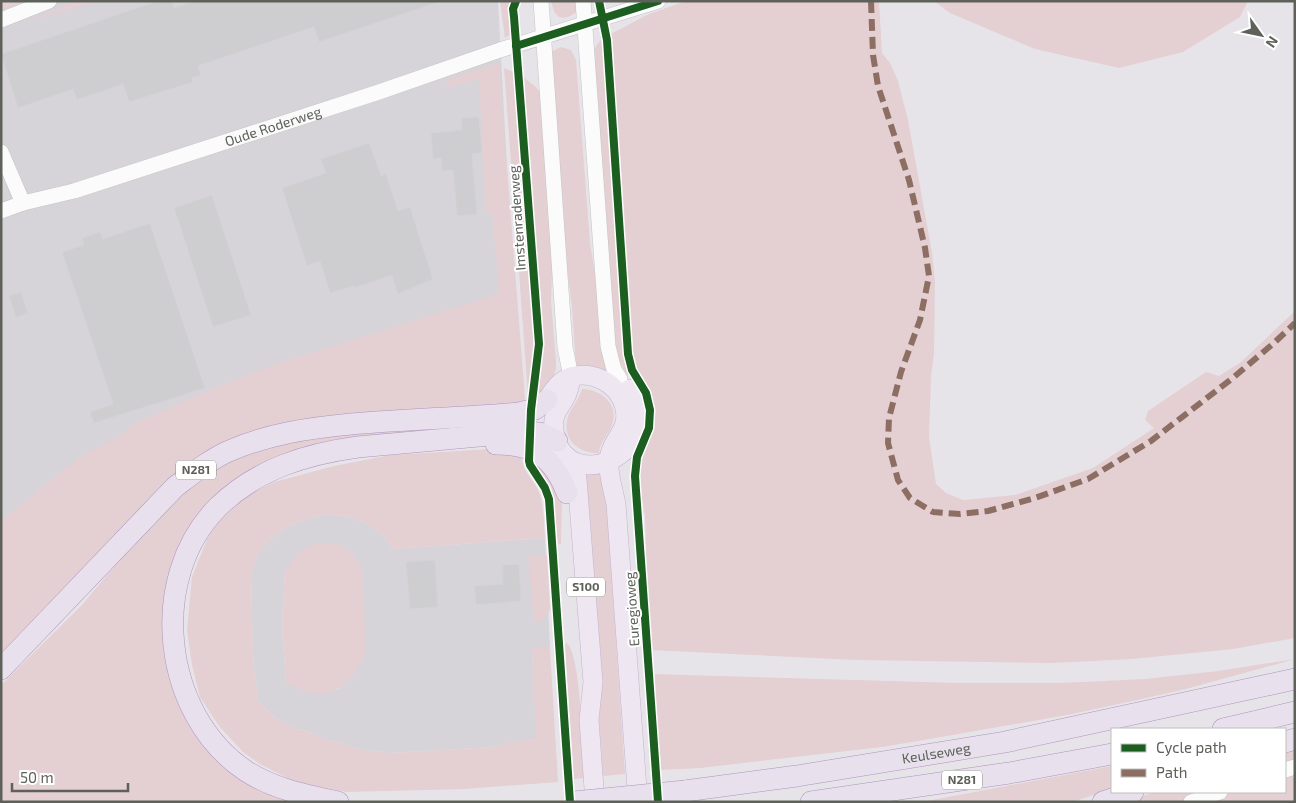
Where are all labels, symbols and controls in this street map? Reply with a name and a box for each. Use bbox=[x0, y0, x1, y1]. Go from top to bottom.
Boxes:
north arrow bbox=[1236, 10, 1286, 60]
text: N bbox=[1262, 33, 1282, 51]
street label: Oude Roderweg bbox=[222, 102, 323, 150]
street label: Imstenraderweg bbox=[504, 165, 529, 271]
road number: N281 bbox=[176, 460, 216, 480]
street label: Euregioweg bbox=[620, 571, 643, 647]
road number: S100 bbox=[567, 578, 605, 596]
legend bbox=[1111, 728, 1286, 793]
text: Cycle path bbox=[1156, 738, 1227, 756]
street label: Keulseweg bbox=[901, 739, 972, 767]
scale bar bbox=[12, 760, 129, 792]
text: Path bbox=[1156, 763, 1187, 781]
text: 50 m bbox=[20, 768, 54, 786]
road number: N281 bbox=[942, 770, 982, 790]

